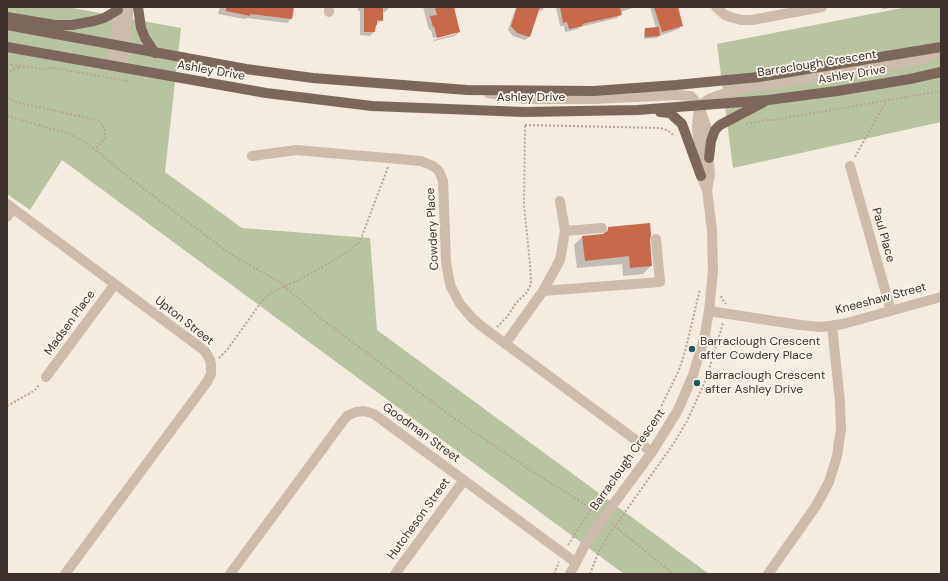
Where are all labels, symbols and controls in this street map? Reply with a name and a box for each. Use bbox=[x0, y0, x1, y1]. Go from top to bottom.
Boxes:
street label: Barraclough Crescent bbox=[756, 47, 878, 81]
street label: Ashley Drive bbox=[176, 58, 246, 84]
street label: Ashley Drive bbox=[817, 63, 887, 87]
street label: Ashley Drive bbox=[497, 91, 565, 105]
street label: Cowdery Place bbox=[424, 187, 442, 271]
street label: Paul Place bbox=[868, 206, 898, 264]
street label: Kneeshaw Street bbox=[834, 280, 928, 318]
street label: Madsen Place bbox=[42, 288, 98, 358]
street label: Upton Street bbox=[152, 294, 216, 348]
place label: Barraclough Crescent after Cowdery Place bbox=[700, 335, 820, 363]
marker: Barraclough Crescent after Cowdery Place bbox=[687, 344, 697, 354]
place label: Barraclough Crescent after Ashley Drive bbox=[705, 369, 825, 397]
marker: Barraclough Crescent after Ashley Drive bbox=[692, 378, 702, 388]
street label: Goodman Street bbox=[379, 400, 463, 466]
street label: Barraclough Crescent bbox=[588, 407, 668, 513]
street label: Hutcheson Street bbox=[385, 475, 453, 563]

